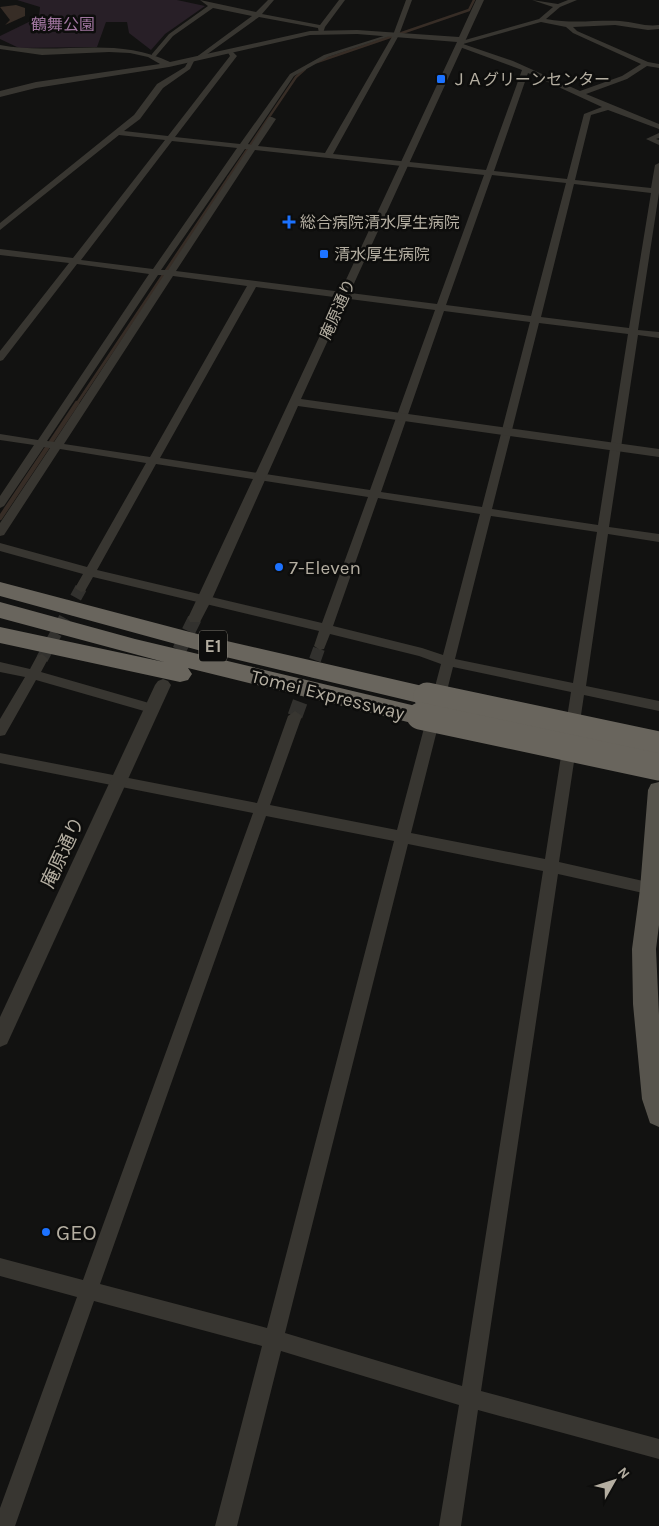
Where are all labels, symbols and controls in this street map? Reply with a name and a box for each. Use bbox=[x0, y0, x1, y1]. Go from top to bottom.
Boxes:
park label: 鶴舞公園 bbox=[31, 15, 95, 34]
place label: ＪＡグリーンセンター bbox=[451, 70, 610, 89]
marker: ＪＡグリーンセンター bbox=[435, 73, 447, 85]
place label: 総合病院清水厚生病院 bbox=[300, 213, 460, 232]
marker: 総合病院清水厚生病院 bbox=[282, 215, 296, 229]
place label: 清水厚生病院 bbox=[334, 245, 430, 264]
marker: 清水厚生病院 bbox=[318, 248, 330, 260]
street label: 庵原通り bbox=[316, 276, 359, 342]
place label: 7-Eleven bbox=[289, 557, 361, 579]
marker: 7-Eleven bbox=[273, 561, 285, 573]
road number: E1 bbox=[199, 630, 227, 661]
street label: Tomei Expressway bbox=[249, 665, 407, 725]
street label: 庵原通り bbox=[37, 813, 89, 892]
place label: GEO bbox=[56, 1220, 97, 1246]
marker: GEO bbox=[40, 1226, 52, 1238]
north arrow bbox=[589, 1456, 639, 1506]
text: N bbox=[614, 1464, 633, 1482]

